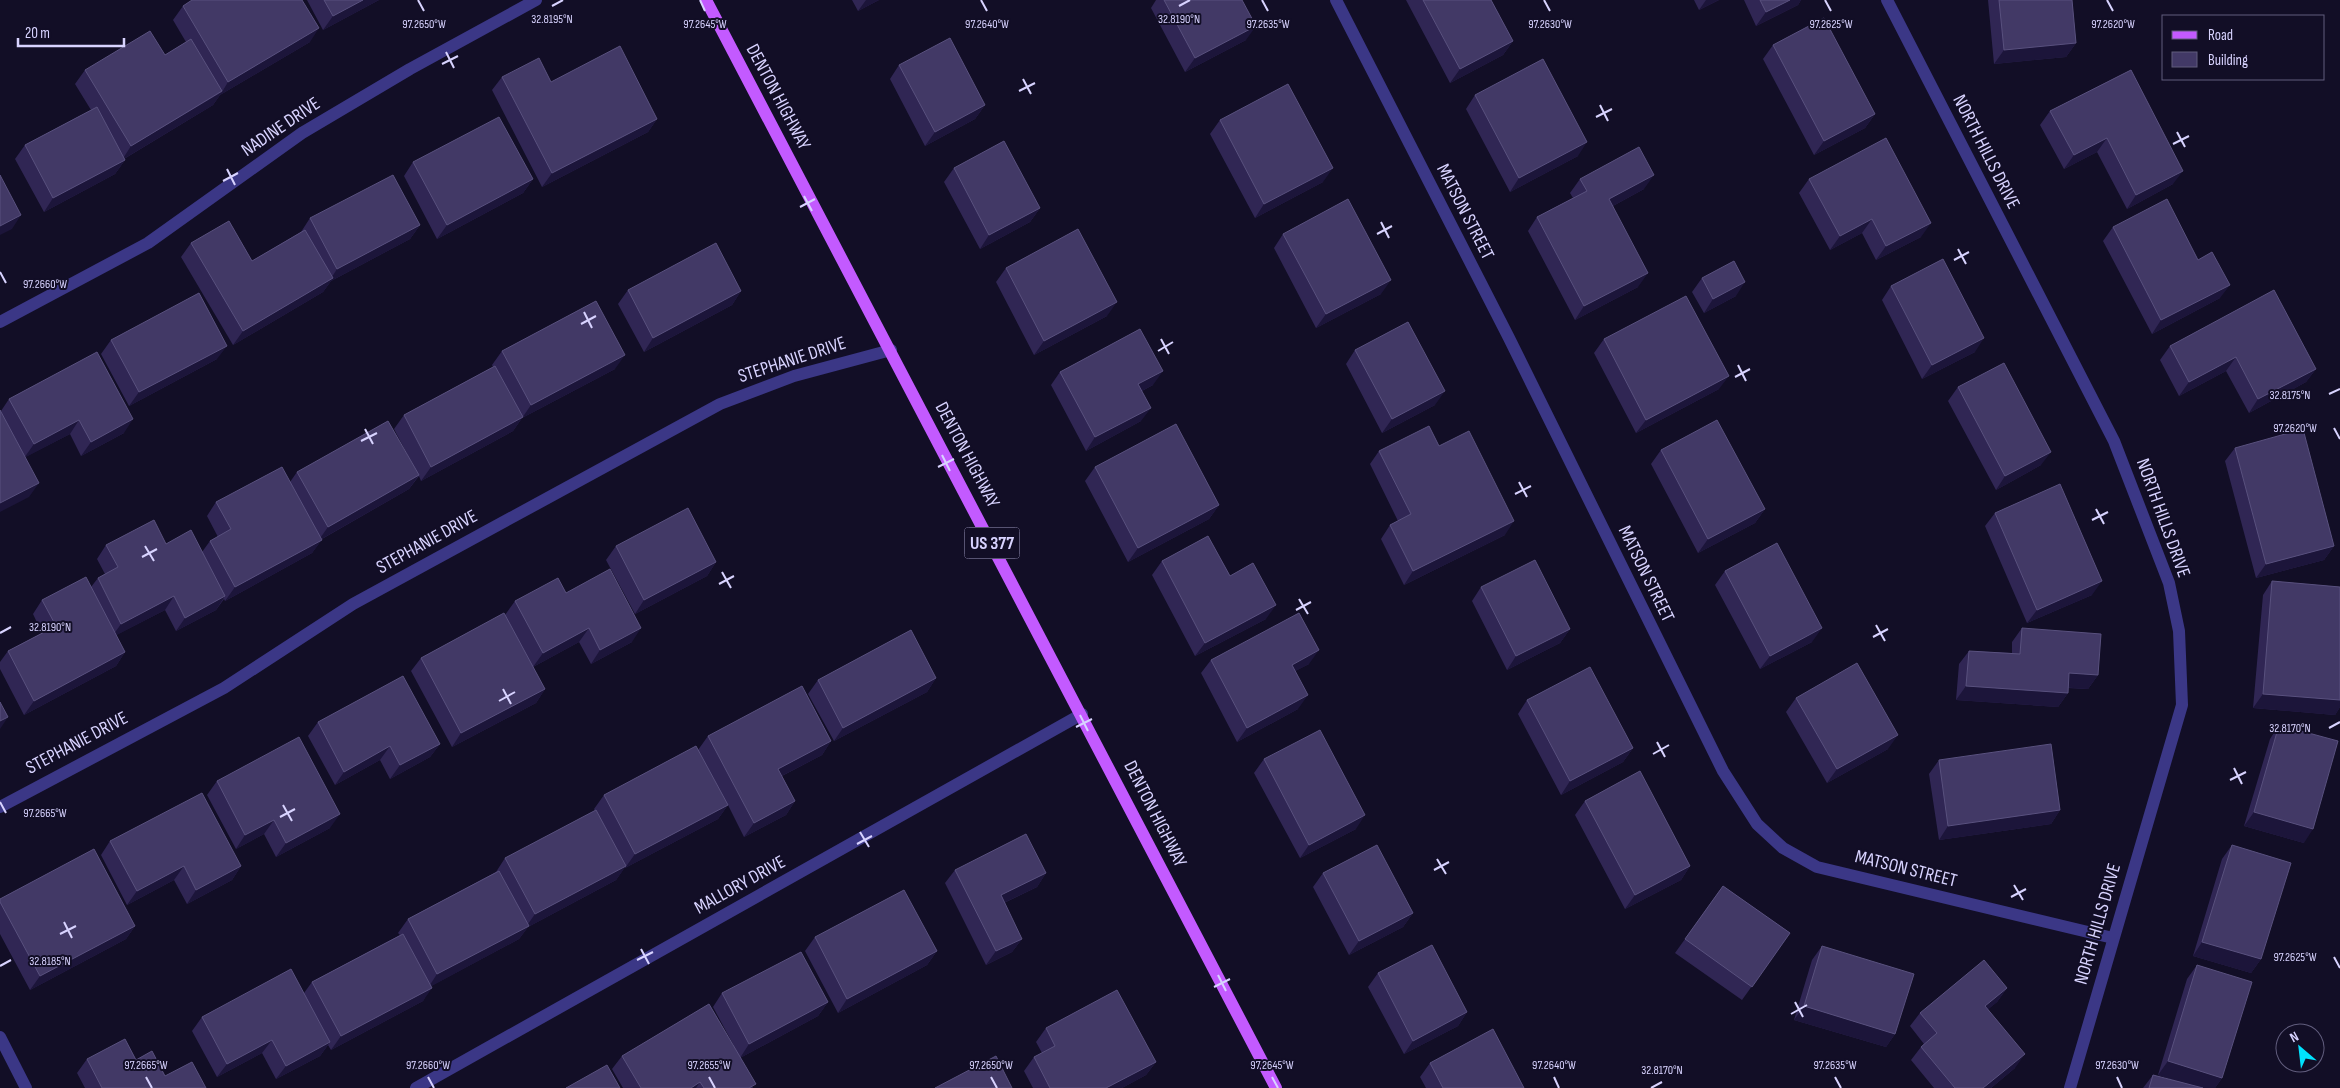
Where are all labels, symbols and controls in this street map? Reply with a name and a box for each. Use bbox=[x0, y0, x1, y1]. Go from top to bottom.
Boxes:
text: 32.8195°N bbox=[531, 12, 573, 27]
text: 32.8190°N bbox=[1158, 12, 1200, 27]
scale bar bbox=[18, 15, 124, 47]
legend bbox=[2162, 15, 2325, 80]
text: 97.2650°W bbox=[402, 17, 446, 32]
text: 97.2645°W bbox=[683, 17, 727, 32]
text: 97.2640°W bbox=[965, 17, 1009, 32]
text: 97.2635°W bbox=[1246, 17, 1290, 32]
text: 97.2630°W bbox=[1528, 17, 1572, 32]
text: 97.2625°W bbox=[1809, 17, 1853, 32]
text: 97.2620°W bbox=[2091, 17, 2135, 32]
text: 20 m bbox=[25, 24, 50, 43]
text: Road bbox=[2208, 26, 2233, 45]
street label: DENTON HIGHWAY bbox=[741, 40, 815, 154]
text: Building bbox=[2208, 51, 2248, 70]
street label: NORTH HILLS DRIVE bbox=[1947, 91, 2025, 213]
street label: NADINE DRIVE bbox=[237, 92, 325, 162]
street label: MATSON STREET bbox=[1431, 160, 1499, 264]
text: 97.2660°W bbox=[23, 277, 67, 292]
street label: STEPHANIE DRIVE bbox=[735, 332, 849, 388]
text: 32.8175°N bbox=[2270, 388, 2310, 403]
street label: DENTON HIGHWAY bbox=[930, 398, 1004, 512]
text: 97.2620°W bbox=[2273, 421, 2317, 436]
street label: NORTH HILLS DRIVE bbox=[2131, 455, 2195, 581]
street label: STEPHANIE DRIVE bbox=[372, 505, 482, 579]
street label: MATSON STREET bbox=[1613, 522, 1679, 626]
road number: US 377 bbox=[964, 528, 1020, 558]
text: 32.8190°N bbox=[29, 620, 71, 635]
street label: STEPHANIE DRIVE bbox=[22, 707, 132, 779]
text: 32.8170°N bbox=[2269, 721, 2311, 736]
street label: DENTON HIGHWAY bbox=[1118, 757, 1192, 871]
text: 97.2665°W bbox=[23, 806, 67, 821]
street label: MATSON STREET bbox=[1853, 845, 1960, 893]
street label: MALLORY DRIVE bbox=[691, 851, 789, 919]
street label: NORTH HILLS DRIVE bbox=[2070, 861, 2126, 987]
text: 97.2625°W bbox=[2273, 950, 2317, 965]
text: 32.8185°N bbox=[29, 954, 71, 969]
north arrow bbox=[2275, 1023, 2325, 1073]
text: N bbox=[2287, 1028, 2301, 1046]
text: 97.2665°W bbox=[124, 1058, 168, 1073]
text: 97.2660°W bbox=[406, 1058, 450, 1073]
text: 97.2655°W bbox=[688, 1058, 731, 1073]
text: 97.2650°W bbox=[969, 1058, 1013, 1073]
text: 97.2645°W bbox=[1250, 1058, 1294, 1073]
text: 97.2640°W bbox=[1532, 1058, 1576, 1073]
text: 97.2635°W bbox=[1813, 1058, 1857, 1073]
text: 97.2630°W bbox=[2095, 1058, 2139, 1073]
text: 32.8170°N bbox=[1641, 1063, 1683, 1078]

